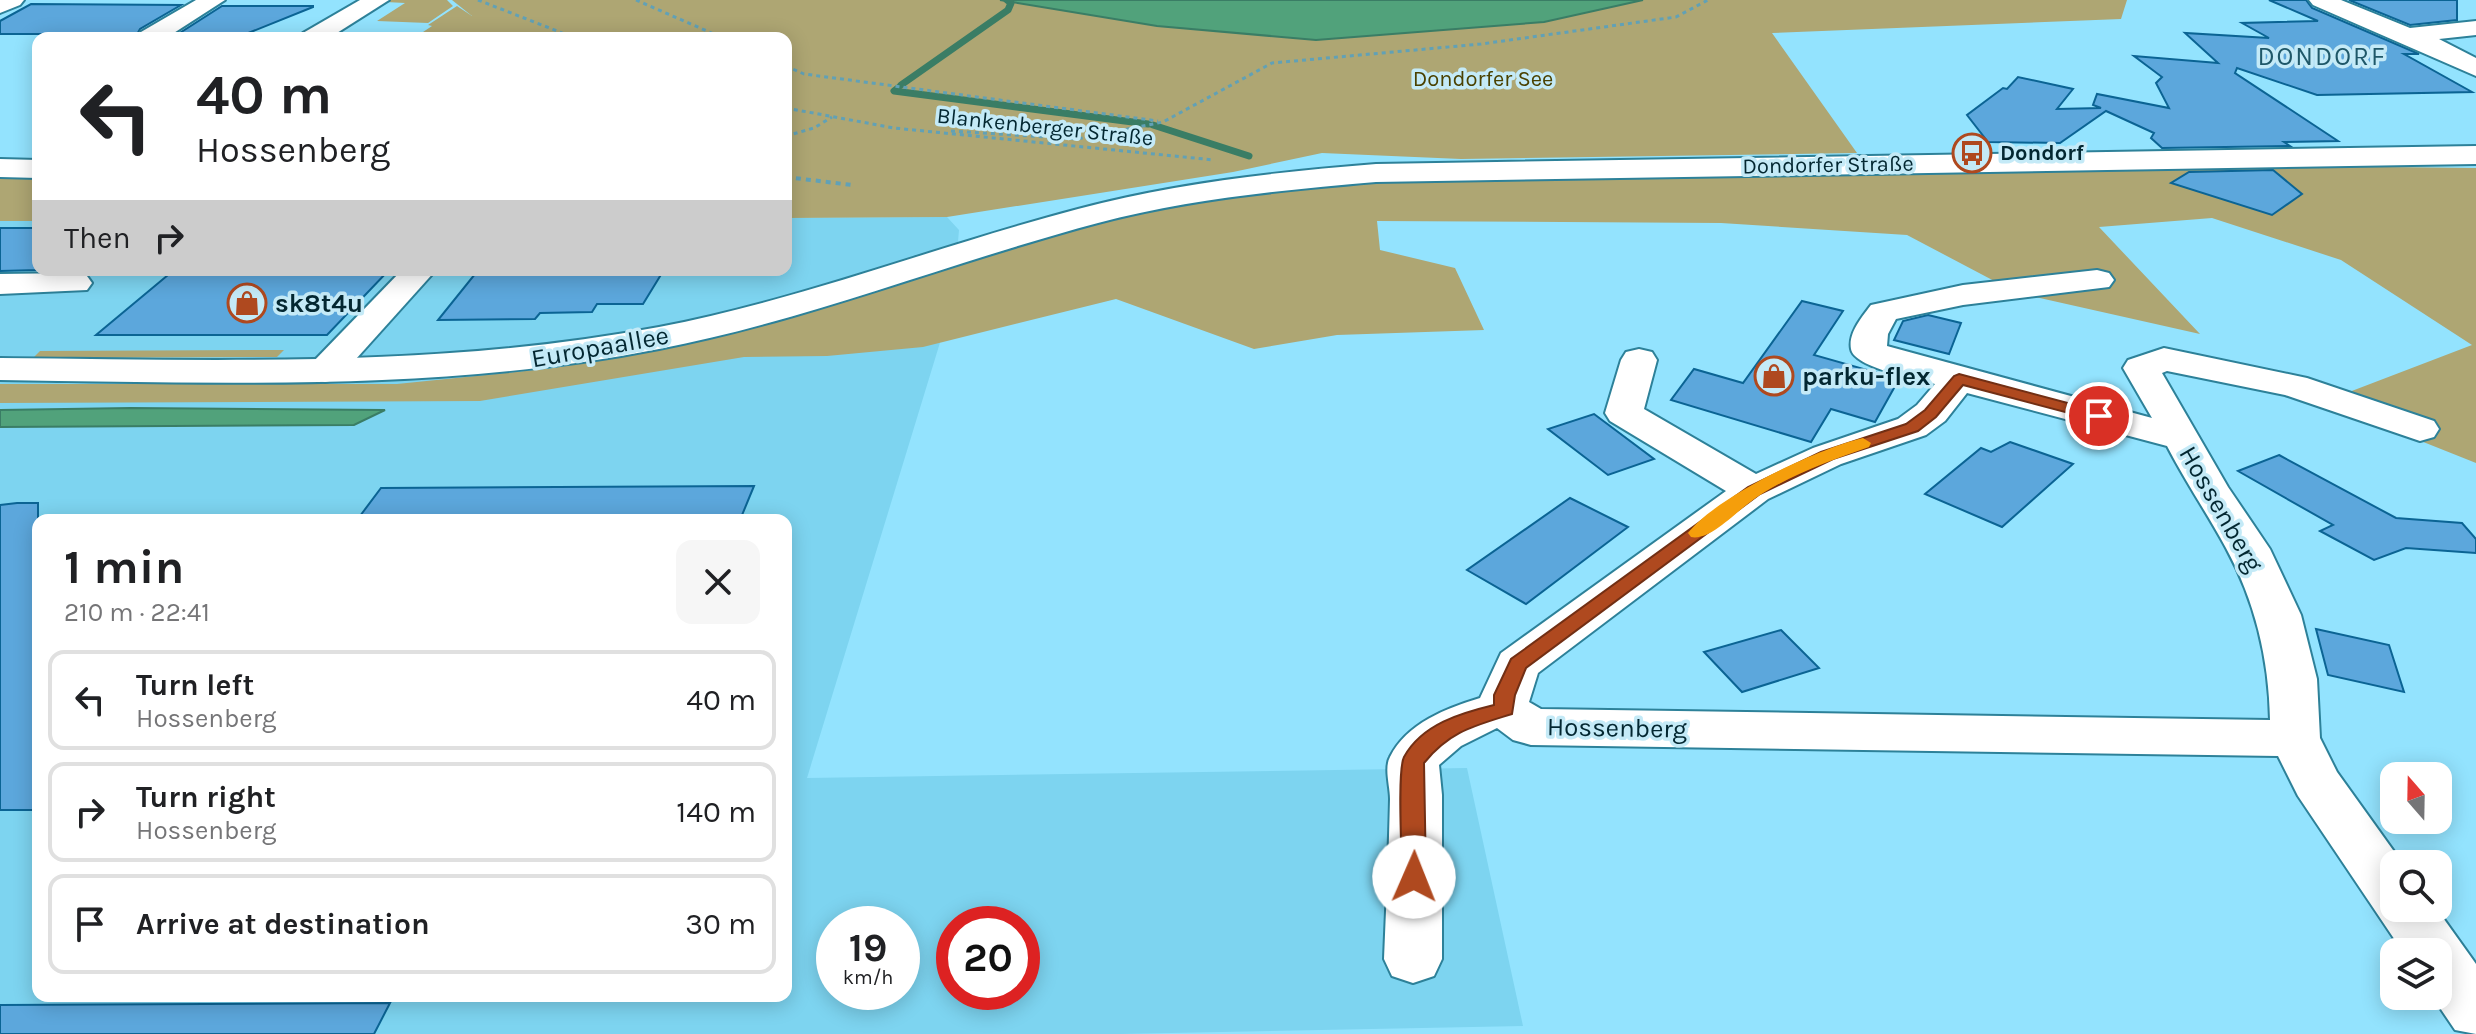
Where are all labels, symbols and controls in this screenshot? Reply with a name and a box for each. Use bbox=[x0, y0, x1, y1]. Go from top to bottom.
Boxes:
district label: DONDORF bbox=[2257, 41, 2387, 72]
text: 40 m bbox=[196, 62, 332, 127]
icon: left bbox=[64, 64, 168, 168]
park label: Dondorfer See bbox=[1413, 66, 1553, 92]
street label: Blankenberger Straße bbox=[936, 103, 1154, 151]
text: Hossenberg bbox=[196, 129, 390, 171]
bus stop icon: Dondorf bbox=[1951, 132, 1993, 174]
place label: Dondorf bbox=[2000, 140, 2085, 166]
street label: Dondorfer Straße bbox=[1742, 151, 1914, 179]
icon: right bbox=[147, 216, 191, 260]
text: Then bbox=[64, 220, 131, 256]
shop icon: sk8t4u bbox=[226, 282, 268, 324]
place label: sk8t4u bbox=[275, 288, 363, 319]
street label: Europaallee bbox=[529, 320, 671, 374]
shop icon: parku-flex bbox=[1753, 355, 1795, 397]
place label: parku-flex bbox=[1802, 361, 1930, 392]
pin bbox=[2065, 382, 2133, 450]
icon: arrive bbox=[2077, 394, 2121, 438]
street label: Hossenberg bbox=[2172, 440, 2270, 578]
text: 1 min bbox=[64, 539, 184, 595]
button: close bbox=[676, 540, 760, 624]
text: 210 m · 22:41 bbox=[64, 597, 210, 628]
text: Turn left bbox=[136, 667, 254, 703]
icon: left bbox=[68, 678, 112, 722]
text: 40 m bbox=[686, 682, 756, 718]
text: Hossenberg bbox=[136, 703, 276, 734]
street label: Hossenberg bbox=[1547, 711, 1688, 745]
north arrow bbox=[2380, 762, 2452, 834]
map controls bbox=[2380, 762, 2452, 1010]
text: Turn right bbox=[136, 779, 276, 815]
icon: right bbox=[68, 790, 112, 834]
text: 140 m bbox=[676, 794, 756, 830]
text: Hossenberg bbox=[136, 815, 276, 846]
position arrow bbox=[1372, 835, 1456, 919]
button: search bbox=[2380, 850, 2452, 922]
icon: arrive bbox=[68, 902, 112, 946]
text: Arrive at destination bbox=[136, 906, 430, 942]
text: 30 m bbox=[685, 906, 756, 942]
speed limit sign: 20 bbox=[936, 906, 1040, 1010]
text: 19 bbox=[849, 924, 887, 971]
button: layers bbox=[2380, 938, 2452, 1010]
text: km/h bbox=[843, 966, 893, 989]

